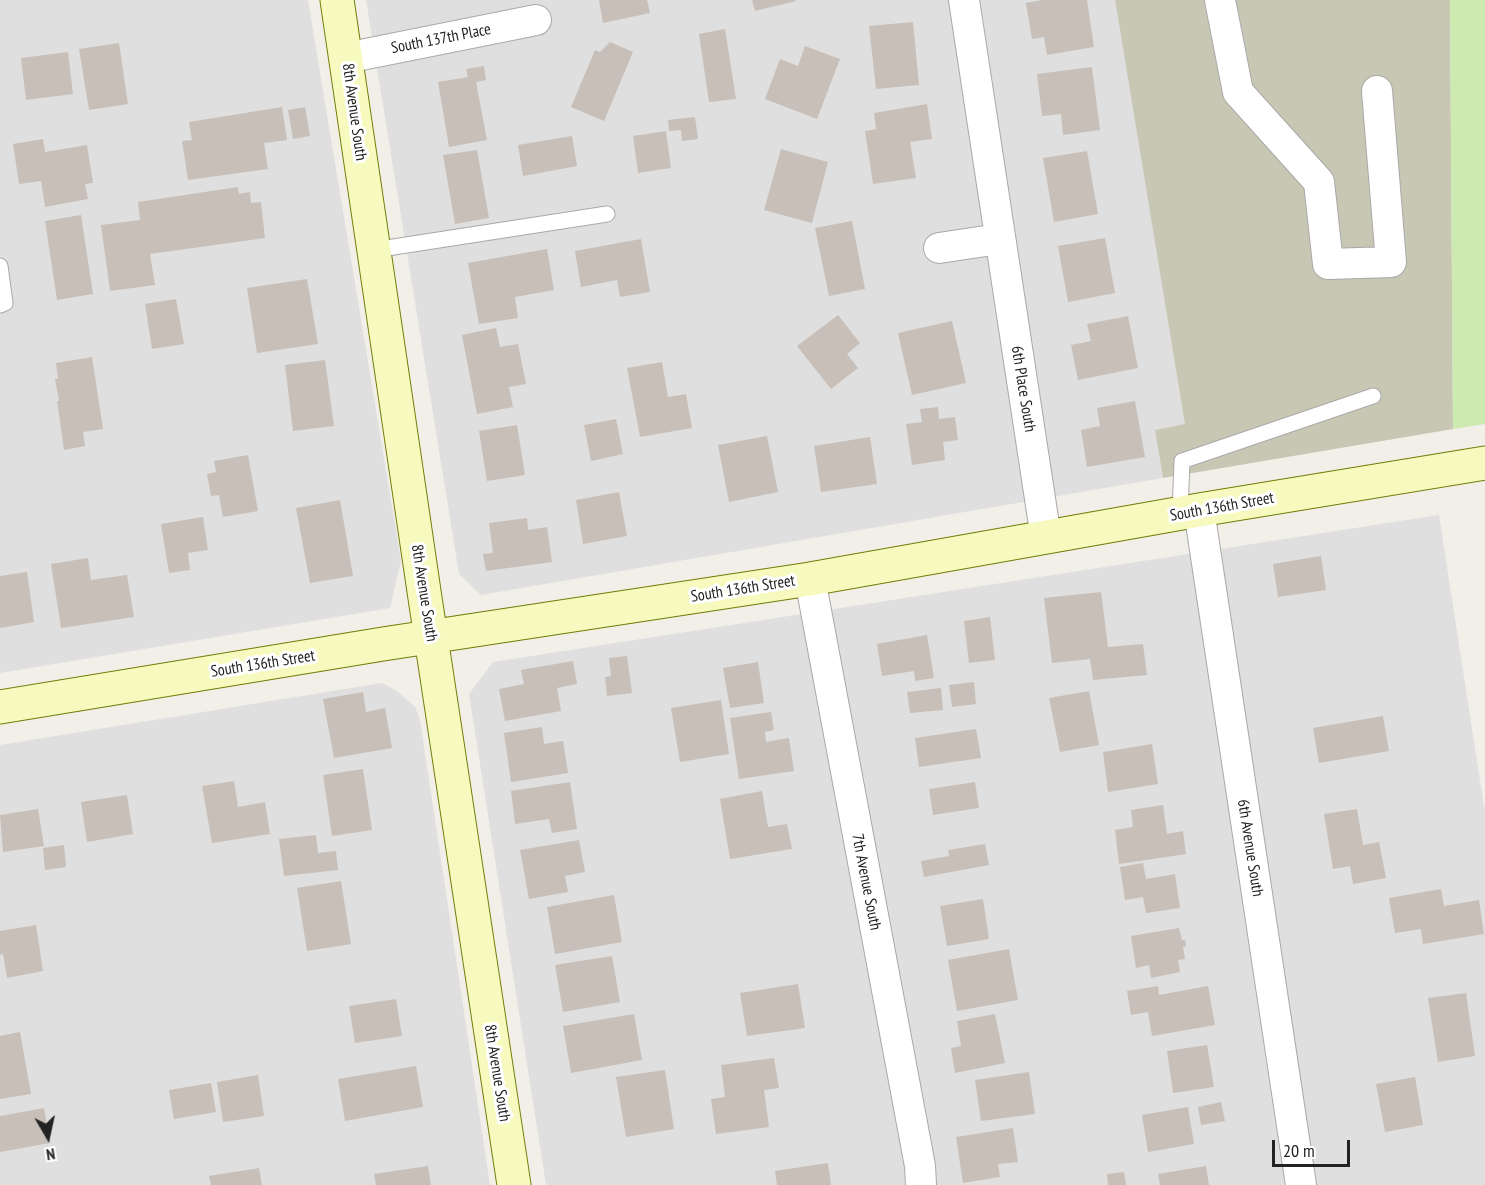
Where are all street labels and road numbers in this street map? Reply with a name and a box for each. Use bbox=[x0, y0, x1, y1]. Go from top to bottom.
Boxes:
street label: South 137th Place bbox=[389, 20, 493, 58]
street label: 8th Avenue South bbox=[338, 62, 370, 162]
street label: 6th Place South bbox=[1007, 345, 1039, 433]
street label: South 136th Street bbox=[1169, 488, 1275, 526]
street label: 8th Avenue South bbox=[407, 543, 441, 643]
street label: South 136th Street bbox=[690, 571, 796, 607]
street label: South 136th Street bbox=[210, 646, 316, 682]
street label: 6th Avenue South bbox=[1233, 798, 1267, 898]
street label: 7th Avenue South bbox=[847, 832, 885, 932]
street label: 8th Avenue South bbox=[480, 1023, 514, 1123]

